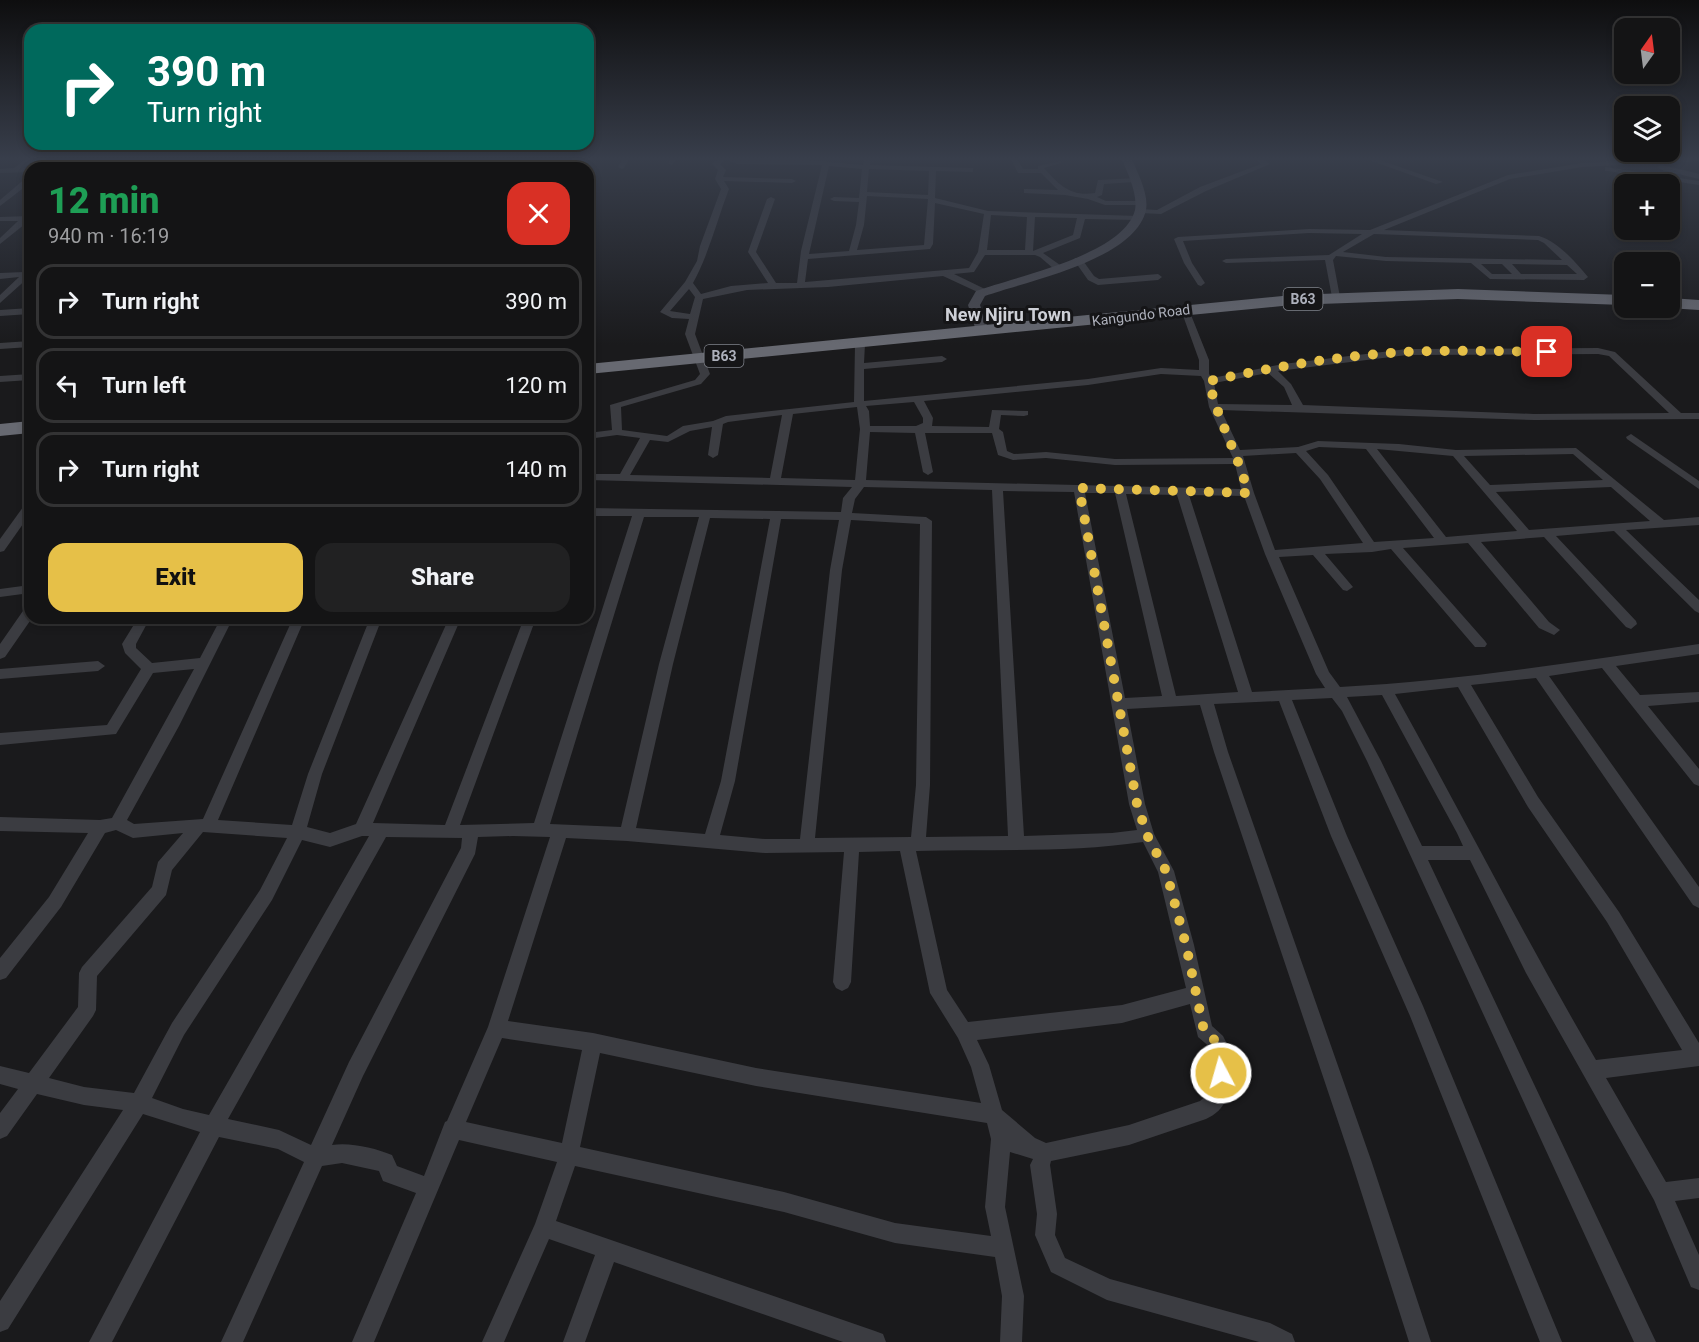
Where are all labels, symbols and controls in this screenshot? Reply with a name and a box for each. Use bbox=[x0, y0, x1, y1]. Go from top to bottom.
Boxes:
north arrow bbox=[1614, 18, 1680, 84]
map controls bbox=[1614, 18, 1680, 318]
text: 390 m bbox=[147, 47, 266, 96]
icon: right bbox=[48, 48, 126, 126]
button: layers bbox=[1614, 96, 1680, 162]
text: Turn right bbox=[147, 97, 262, 129]
button: + bbox=[1614, 174, 1680, 240]
text: 12 min bbox=[48, 180, 160, 222]
button: close bbox=[507, 182, 570, 245]
text: 940 m · 16:19 bbox=[48, 224, 169, 248]
button: − bbox=[1614, 252, 1680, 318]
icon: right bbox=[51, 285, 84, 318]
road number: B63 bbox=[1284, 288, 1322, 310]
text: Turn right bbox=[102, 289, 199, 314]
text: 390 m bbox=[505, 289, 567, 314]
street label: Kangundo Road bbox=[1091, 301, 1191, 329]
district label: New Njiru Town bbox=[945, 304, 1071, 325]
pin bbox=[1521, 326, 1572, 377]
icon: arrive bbox=[1530, 335, 1563, 368]
road number: B63 bbox=[704, 345, 744, 367]
icon: left bbox=[51, 369, 84, 402]
text: Turn left bbox=[102, 373, 186, 398]
text: 120 m bbox=[505, 373, 567, 398]
icon: right bbox=[51, 453, 84, 486]
text: Turn right bbox=[102, 457, 199, 482]
text: 140 m bbox=[505, 457, 567, 482]
button: Exit bbox=[48, 543, 303, 612]
button: Share bbox=[315, 543, 570, 612]
position arrow bbox=[1189, 1041, 1253, 1105]

